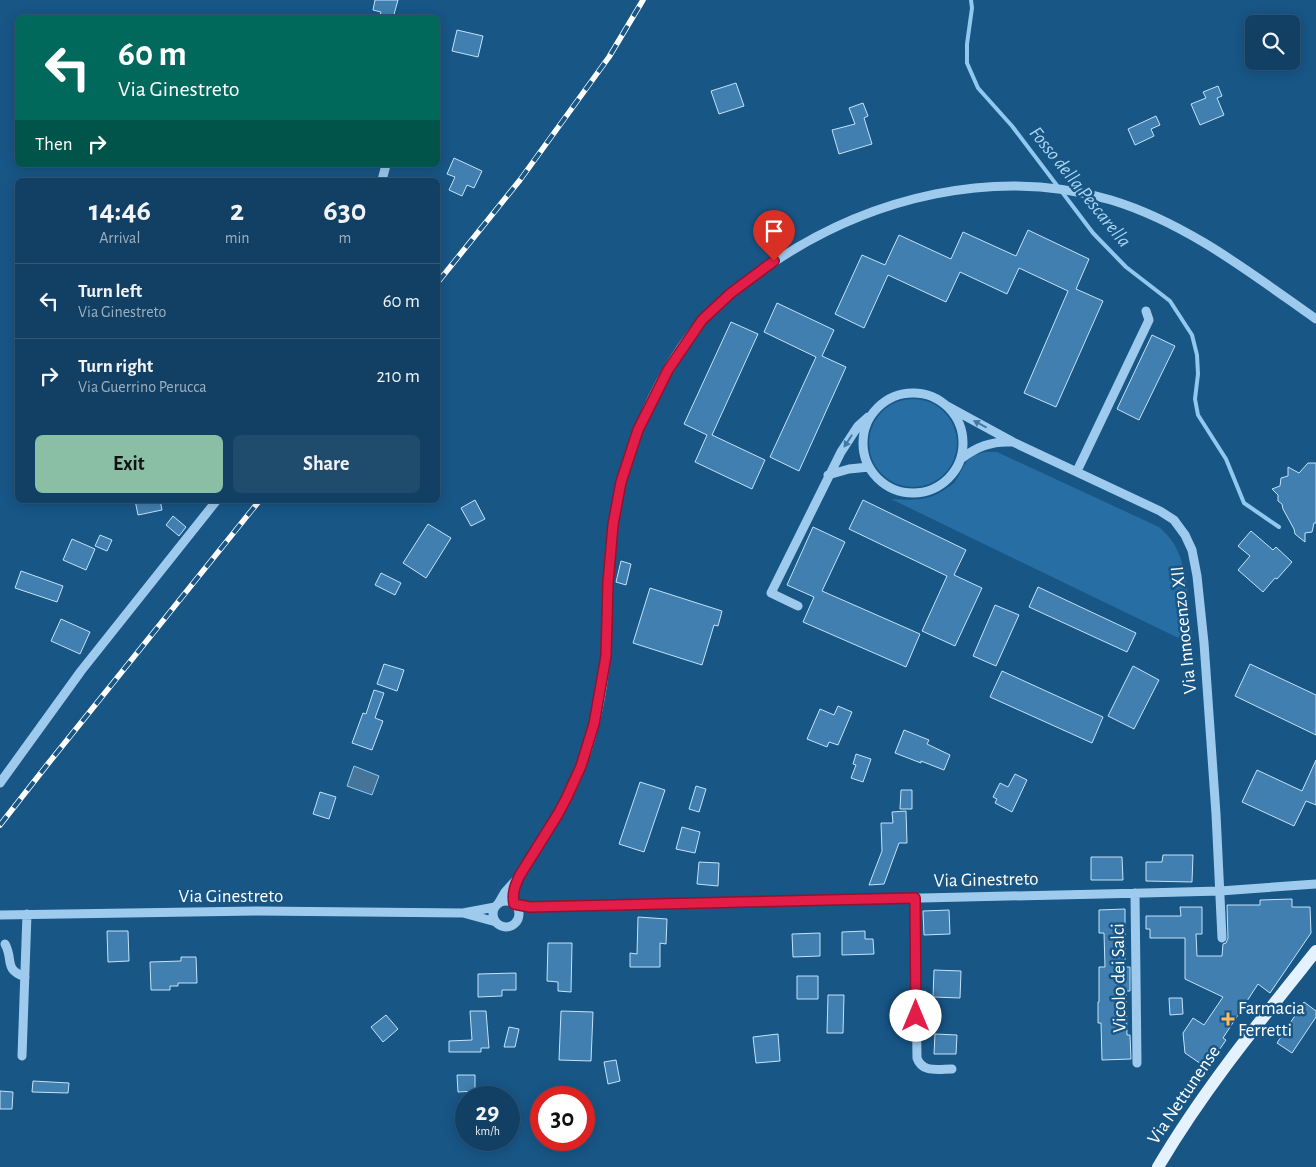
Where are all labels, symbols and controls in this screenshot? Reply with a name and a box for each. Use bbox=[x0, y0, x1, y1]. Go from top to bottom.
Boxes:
map controls bbox=[1245, 15, 1300, 70]
button: search bbox=[1245, 15, 1300, 70]
icon: left bbox=[35, 35, 100, 100]
text: 60 m bbox=[118, 37, 187, 72]
text: Via Ginestreto bbox=[118, 78, 239, 100]
water label: Fosso della Pescarella bbox=[1025, 123, 1135, 251]
icon: right bbox=[83, 130, 111, 158]
text: Then bbox=[35, 135, 73, 154]
text: 14:46 bbox=[89, 196, 151, 226]
text: 2 bbox=[230, 196, 244, 226]
text: 630 bbox=[323, 196, 366, 226]
pin bbox=[753, 210, 795, 261]
icon: arrive bbox=[760, 217, 788, 245]
text: Arrival bbox=[99, 230, 140, 246]
text: min bbox=[225, 230, 250, 246]
text: m bbox=[338, 230, 351, 246]
text: Turn left bbox=[78, 282, 142, 301]
icon: left bbox=[35, 287, 63, 315]
text: 60 m bbox=[383, 292, 420, 311]
text: Via Ginestreto bbox=[78, 304, 166, 320]
text: Turn right bbox=[78, 357, 153, 376]
icon: right bbox=[35, 362, 63, 390]
text: 210 m bbox=[376, 367, 420, 386]
text: Via Guerrino Perucca bbox=[78, 379, 207, 395]
one-way arrow bbox=[972, 420, 987, 428]
one-way arrow bbox=[843, 434, 853, 448]
button: Exit bbox=[35, 435, 223, 493]
button: Share bbox=[233, 435, 420, 493]
street label: Via Innocenzo XII bbox=[1168, 565, 1200, 695]
street label: Via Ginestreto bbox=[933, 870, 1039, 890]
street label: Via Ginestreto bbox=[179, 887, 283, 906]
street label: Vicolo dei Salci bbox=[1109, 923, 1129, 1033]
position arrow bbox=[889, 989, 941, 1041]
place label: Farmacia Ferretti bbox=[1238, 999, 1305, 1040]
marker: Farmacia Ferretti bbox=[1222, 1013, 1234, 1025]
street label: Via Nettunense bbox=[1144, 1042, 1224, 1148]
speed limit sign: 30 bbox=[530, 1086, 595, 1151]
text: 29 bbox=[476, 1100, 499, 1125]
text: km/h bbox=[475, 1125, 500, 1137]

